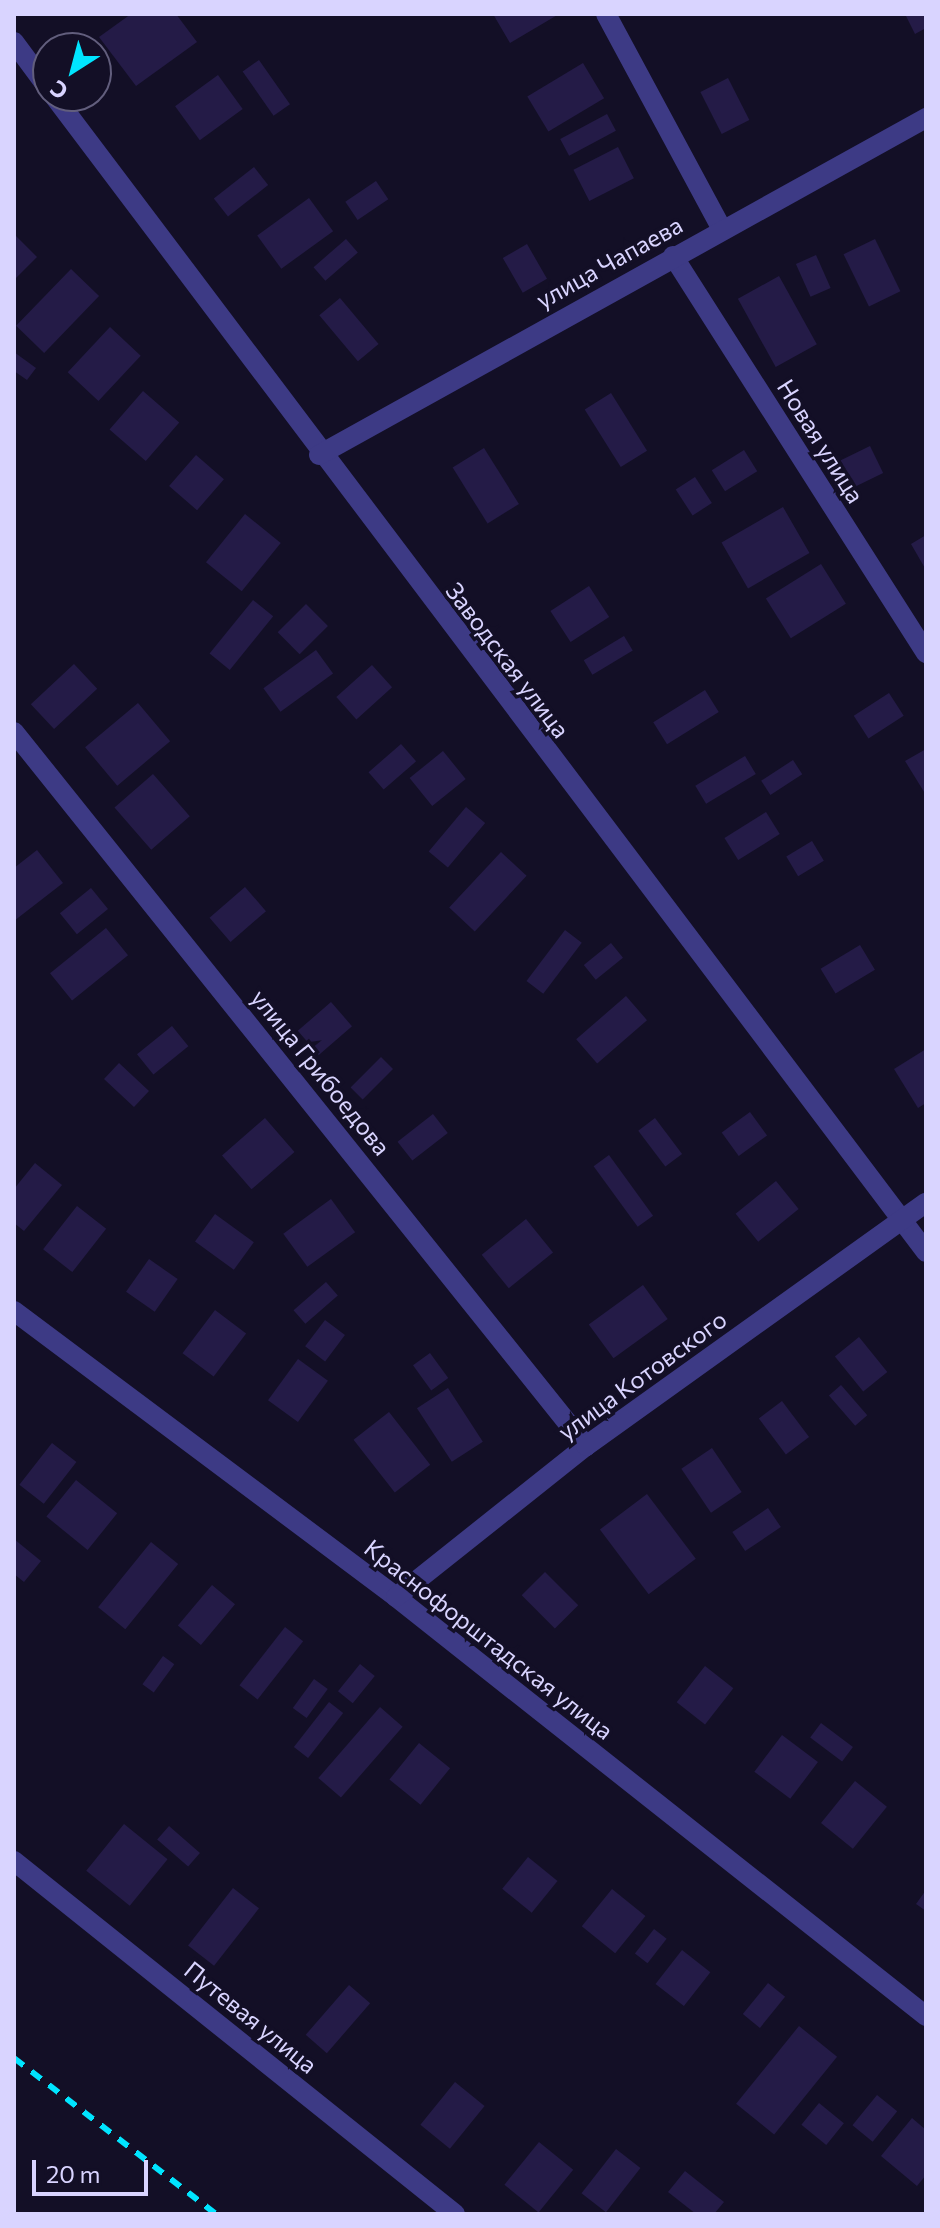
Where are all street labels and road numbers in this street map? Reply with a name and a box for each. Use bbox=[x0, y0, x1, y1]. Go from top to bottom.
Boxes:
street label: улица Чапаева bbox=[531, 210, 687, 314]
street label: Новая улица bbox=[772, 374, 870, 508]
street label: Заводская улица bbox=[440, 577, 576, 743]
street label: улица Грибоедова bbox=[245, 983, 397, 1161]
street label: улица Котовского bbox=[552, 1304, 732, 1446]
street label: Краснофорштадская улица bbox=[359, 1533, 619, 1745]
street label: Путевая улица bbox=[179, 1955, 323, 2079]

